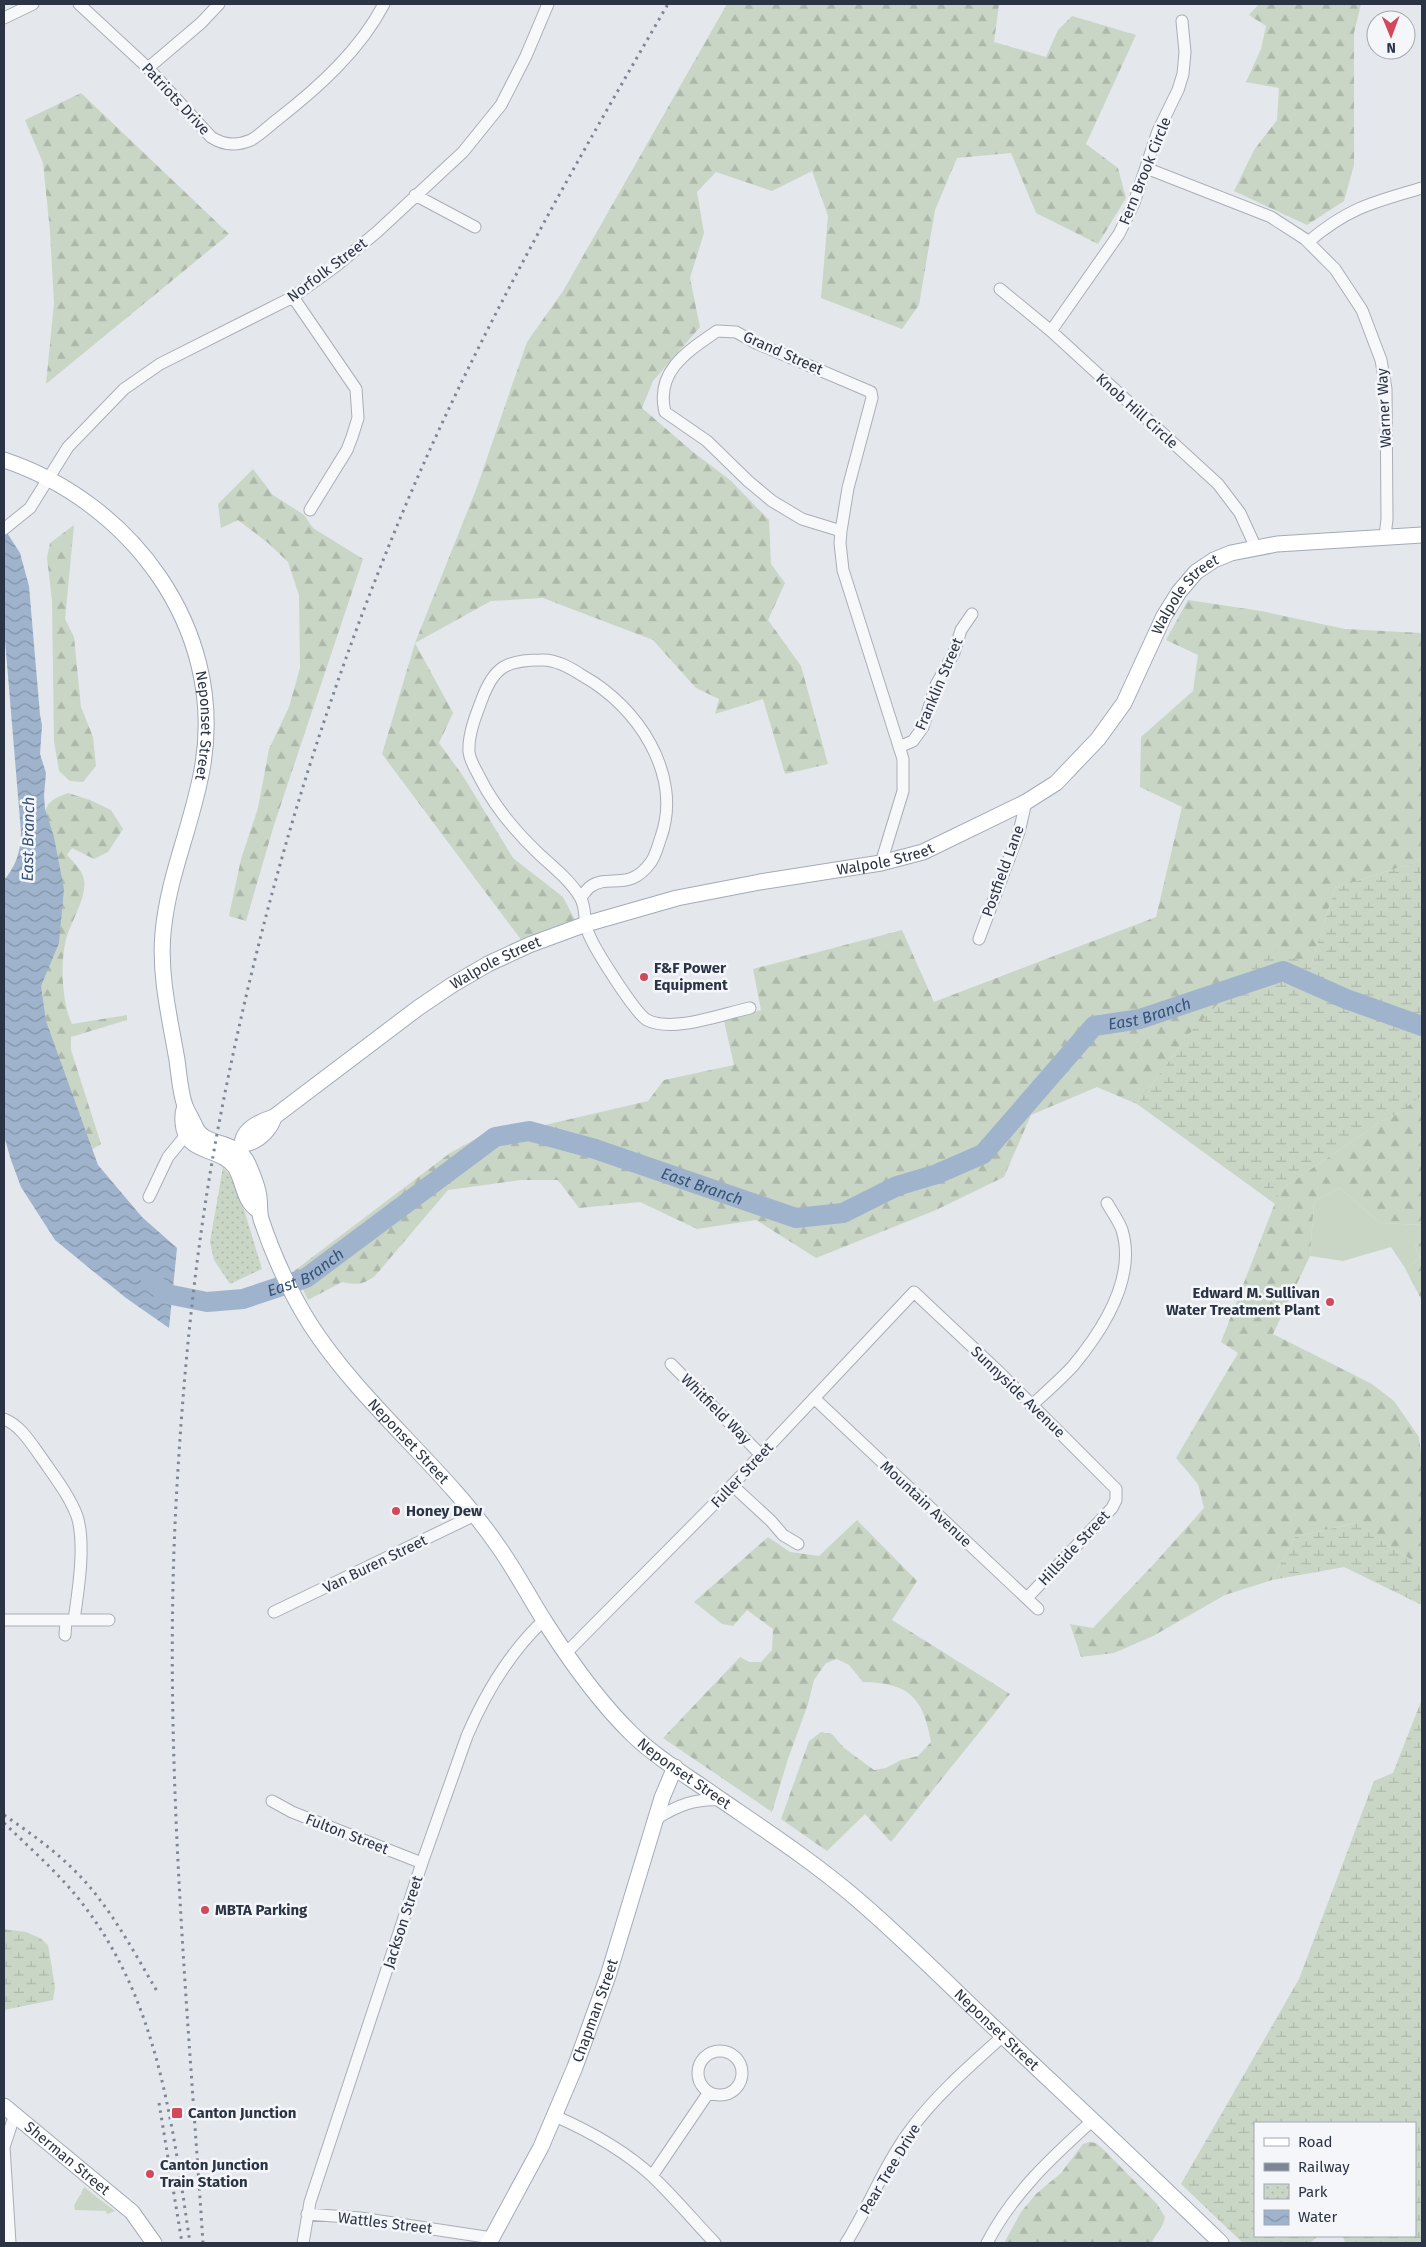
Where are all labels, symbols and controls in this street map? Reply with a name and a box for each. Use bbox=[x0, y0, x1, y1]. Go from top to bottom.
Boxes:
north arrow bbox=[1366, 10, 1416, 60]
text: N bbox=[1386, 39, 1396, 56]
street label: Patriots Drive bbox=[138, 59, 214, 139]
street label: Fern Brook Circle bbox=[1115, 114, 1175, 228]
street label: Norfolk Street bbox=[284, 234, 371, 306]
street label: Grand Street bbox=[740, 327, 826, 379]
street label: Warner Way bbox=[1373, 367, 1395, 448]
street label: Knob Hill Circle bbox=[1092, 369, 1182, 453]
street label: Walpole Street bbox=[1148, 550, 1221, 637]
street label: Franklin Street bbox=[911, 634, 967, 733]
street label: Neponset Street bbox=[191, 669, 215, 783]
water label: East Branch bbox=[18, 796, 38, 882]
street label: Postfield Lane bbox=[978, 823, 1028, 919]
street label: Walpole Street bbox=[835, 839, 937, 879]
street label: Walpole Street bbox=[447, 932, 544, 993]
place label: F&F Power Equipment bbox=[654, 959, 728, 994]
marker: F&F Power Equipment bbox=[638, 971, 650, 983]
water label: East Branch bbox=[1107, 993, 1193, 1033]
water label: East Branch bbox=[659, 1163, 745, 1209]
water label: East Branch bbox=[265, 1244, 347, 1300]
place label: Edward M. Sullivan Water Treatment Plant bbox=[1166, 1284, 1320, 1319]
marker: Edward M. Sullivan Water Treatment Plant bbox=[1324, 1296, 1336, 1308]
street label: Sunnyside Avenue bbox=[967, 1343, 1069, 1441]
street label: Whitfield Way bbox=[677, 1370, 755, 1448]
street label: Neponset Street bbox=[364, 1395, 453, 1488]
street label: Fuller Street bbox=[707, 1438, 777, 1511]
street label: Mountain Avenue bbox=[877, 1457, 975, 1551]
place label: Honey Dew bbox=[406, 1502, 483, 1520]
marker: Honey Dew bbox=[390, 1505, 402, 1517]
street label: Hillside Street bbox=[1035, 1506, 1114, 1589]
street label: Van Buren Street bbox=[320, 1531, 430, 1597]
street label: Neponset Street bbox=[634, 1734, 735, 1813]
street label: Fulton Street bbox=[303, 1810, 392, 1858]
street label: Jackson Street bbox=[379, 1873, 427, 1971]
place label: MBTA Parking bbox=[215, 1901, 308, 1919]
marker: MBTA Parking bbox=[199, 1904, 211, 1916]
street label: Chapman Street bbox=[568, 1956, 622, 2065]
street label: Neponset Street bbox=[950, 1985, 1043, 2075]
place label: Canton Junction bbox=[188, 2104, 296, 2122]
marker: Canton Junction bbox=[170, 2106, 184, 2120]
street label: Sherman Street bbox=[21, 2118, 114, 2199]
street label: Pear Tree Drive bbox=[856, 2120, 924, 2218]
legend bbox=[1254, 2122, 1416, 2237]
text: Road bbox=[1298, 2133, 1333, 2151]
place label: Canton Junction Train Station bbox=[160, 2156, 268, 2191]
text: Railway bbox=[1298, 2158, 1350, 2176]
marker: Canton Junction Train Station bbox=[144, 2168, 156, 2180]
text: Park bbox=[1298, 2183, 1328, 2201]
street label: Wattles Street bbox=[337, 2208, 434, 2238]
text: Water bbox=[1298, 2208, 1337, 2226]

